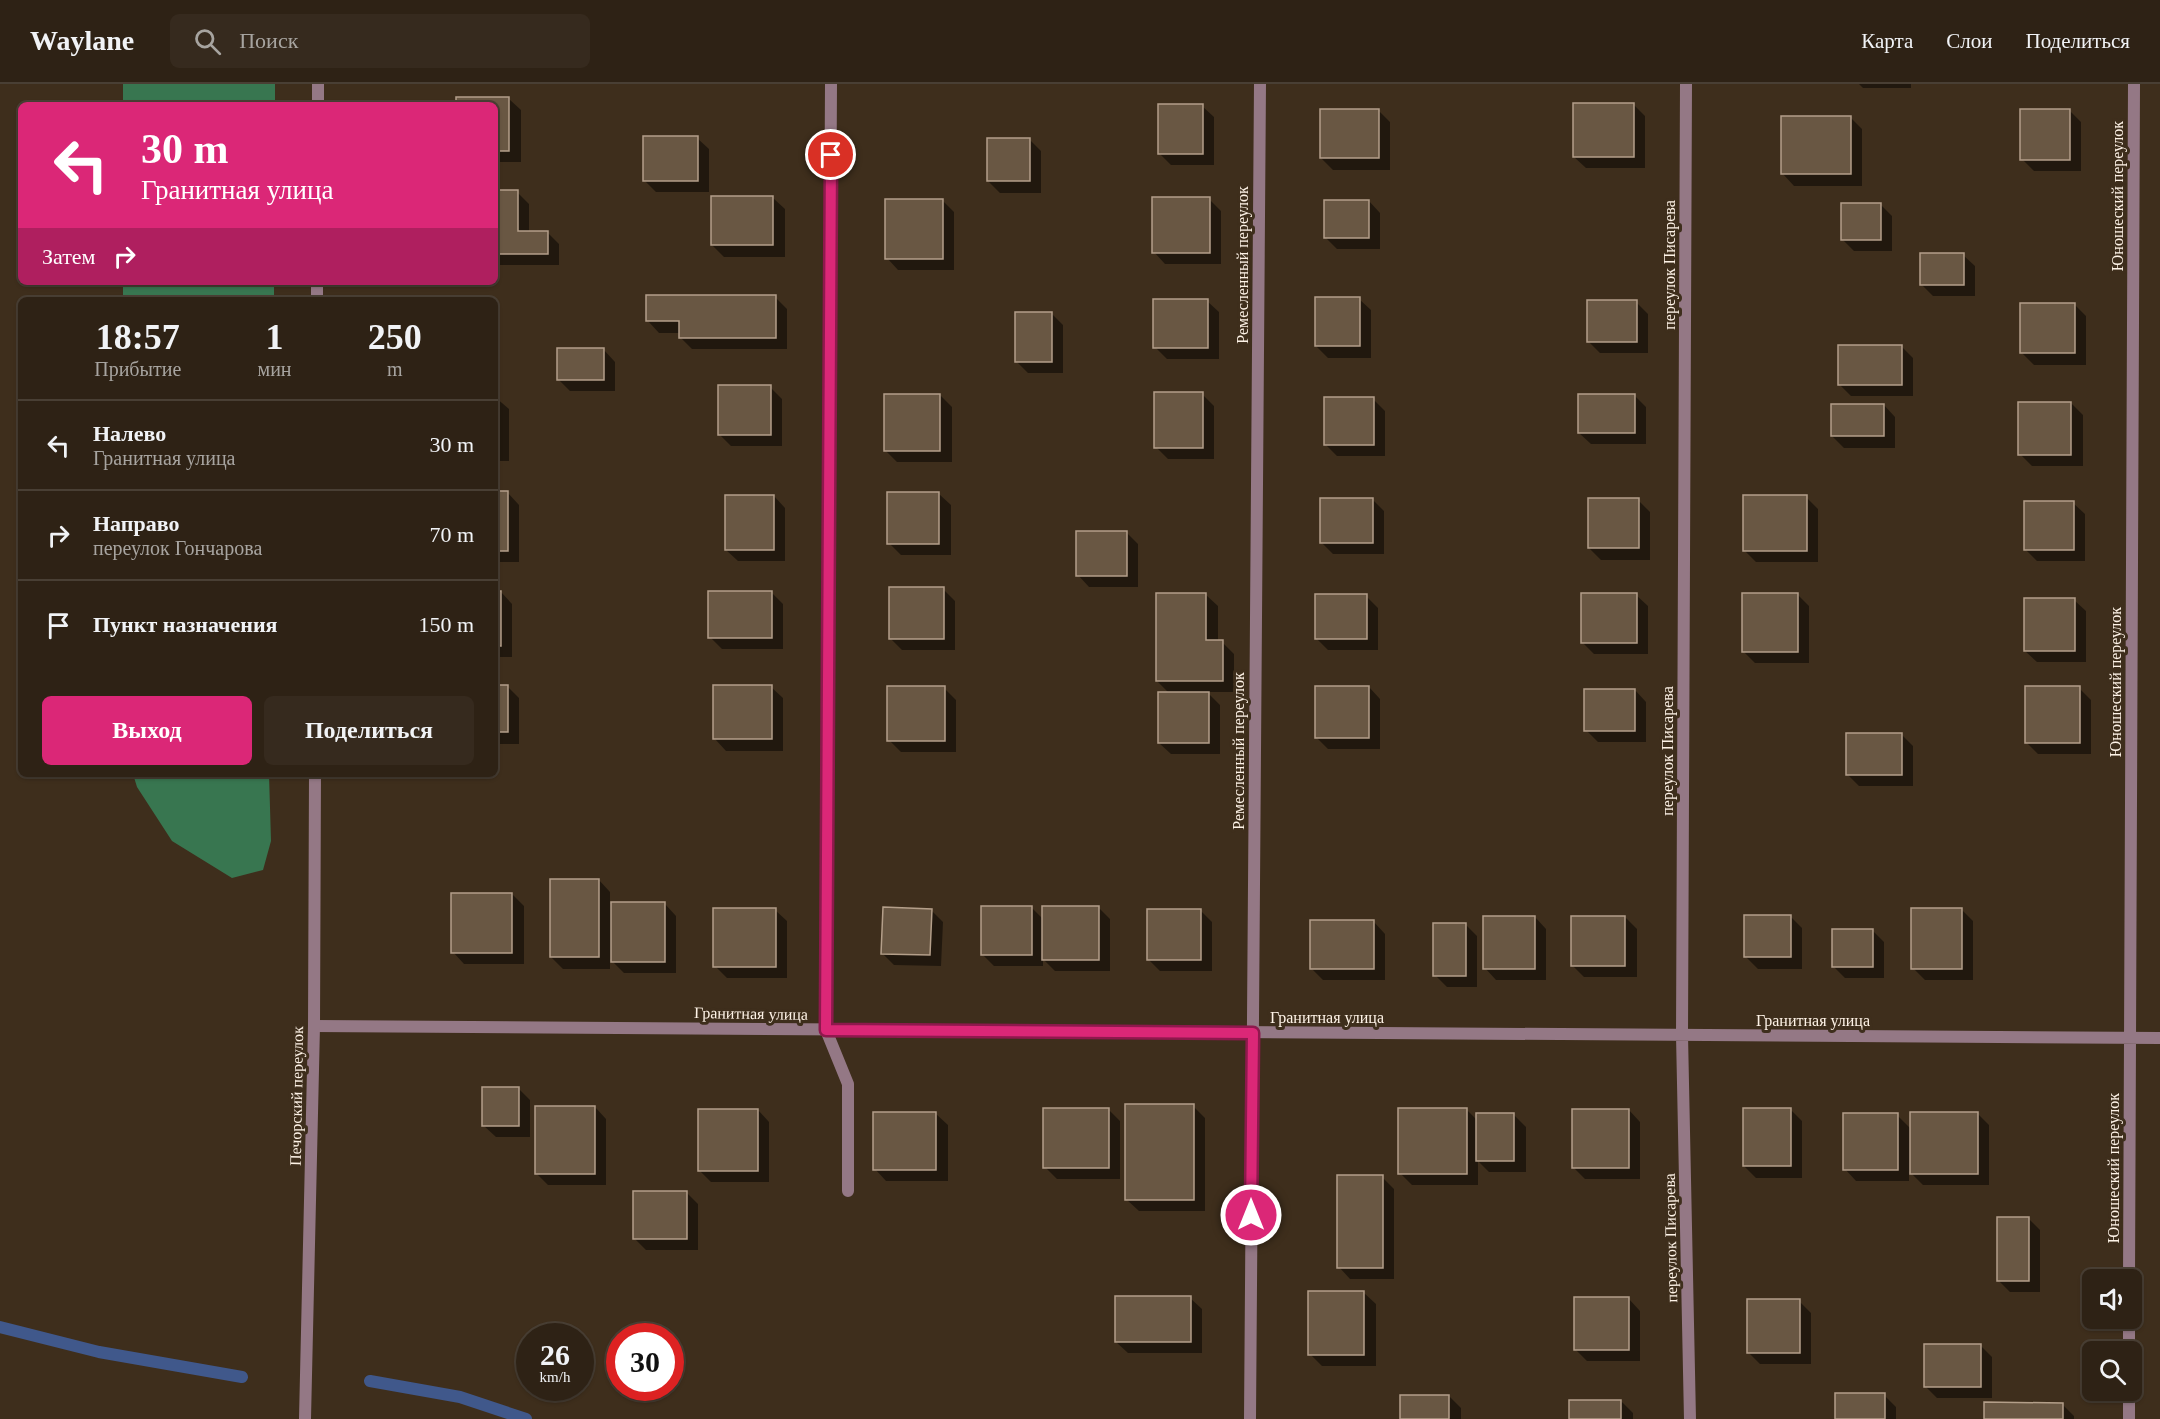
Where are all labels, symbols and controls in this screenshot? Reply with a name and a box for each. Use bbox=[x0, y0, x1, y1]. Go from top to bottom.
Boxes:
search box bbox=[170, 14, 590, 68]
text: Waylane bbox=[30, 25, 134, 56]
icon: search bbox=[191, 25, 224, 58]
text: Поиск bbox=[239, 28, 298, 53]
text: Карта bbox=[1861, 29, 1913, 53]
text: Слои bbox=[1946, 29, 1992, 53]
text: Поделиться bbox=[2025, 29, 2130, 53]
street label: Юношеский переулок bbox=[2109, 121, 2127, 271]
icon: left bbox=[42, 126, 120, 204]
text: 30 m bbox=[141, 126, 229, 172]
pin bbox=[805, 129, 856, 180]
icon: arrive bbox=[814, 138, 847, 171]
text: Гранитная улица bbox=[141, 175, 333, 205]
street label: Ремесленный переулок bbox=[1234, 186, 1252, 344]
street label: переулок Писарева bbox=[1661, 200, 1679, 330]
icon: right bbox=[108, 240, 141, 273]
text: Затем bbox=[42, 244, 96, 269]
text: 18:57 bbox=[96, 317, 180, 357]
text: 1 bbox=[266, 317, 284, 357]
text: 250 bbox=[368, 317, 422, 357]
text: Прибытие bbox=[94, 358, 181, 380]
text: мин bbox=[258, 358, 292, 380]
text: m bbox=[387, 358, 403, 380]
text: Налево bbox=[93, 421, 166, 446]
icon: left bbox=[42, 429, 75, 462]
text: 30 m bbox=[429, 432, 474, 457]
text: Гранитная улица bbox=[93, 447, 236, 469]
text: Направо bbox=[93, 511, 179, 536]
icon: right bbox=[42, 519, 75, 552]
text: 70 m bbox=[429, 522, 474, 547]
text: переулок Гончарова bbox=[93, 537, 262, 559]
street label: Юношеский переулок bbox=[2107, 607, 2125, 757]
icon: arrive bbox=[42, 609, 75, 642]
text: Пункт назначения bbox=[93, 612, 278, 637]
text: 150 m bbox=[418, 612, 474, 637]
street label: Ремесленный переулок bbox=[1230, 672, 1248, 830]
street label: переулок Писарева bbox=[1659, 686, 1677, 816]
button: Выход bbox=[42, 696, 252, 765]
button: Поделиться bbox=[264, 696, 474, 765]
street label: Гранитная улица bbox=[694, 1004, 808, 1024]
street label: Гранитная улица bbox=[1270, 1009, 1384, 1027]
street label: Гранитная улица bbox=[1756, 1012, 1870, 1030]
street label: Печорский переулок bbox=[287, 1026, 307, 1166]
street label: Юношеский переулок bbox=[2105, 1093, 2123, 1243]
street label: переулок Писарева bbox=[1661, 1173, 1681, 1303]
position arrow bbox=[1219, 1183, 1283, 1247]
map controls bbox=[2082, 1269, 2142, 1401]
button: sound bbox=[2082, 1269, 2142, 1329]
speed limit sign: 30 bbox=[606, 1323, 684, 1401]
text: 26 bbox=[540, 1338, 570, 1371]
button: search bbox=[2082, 1341, 2142, 1401]
text: km/h bbox=[540, 1369, 570, 1385]

